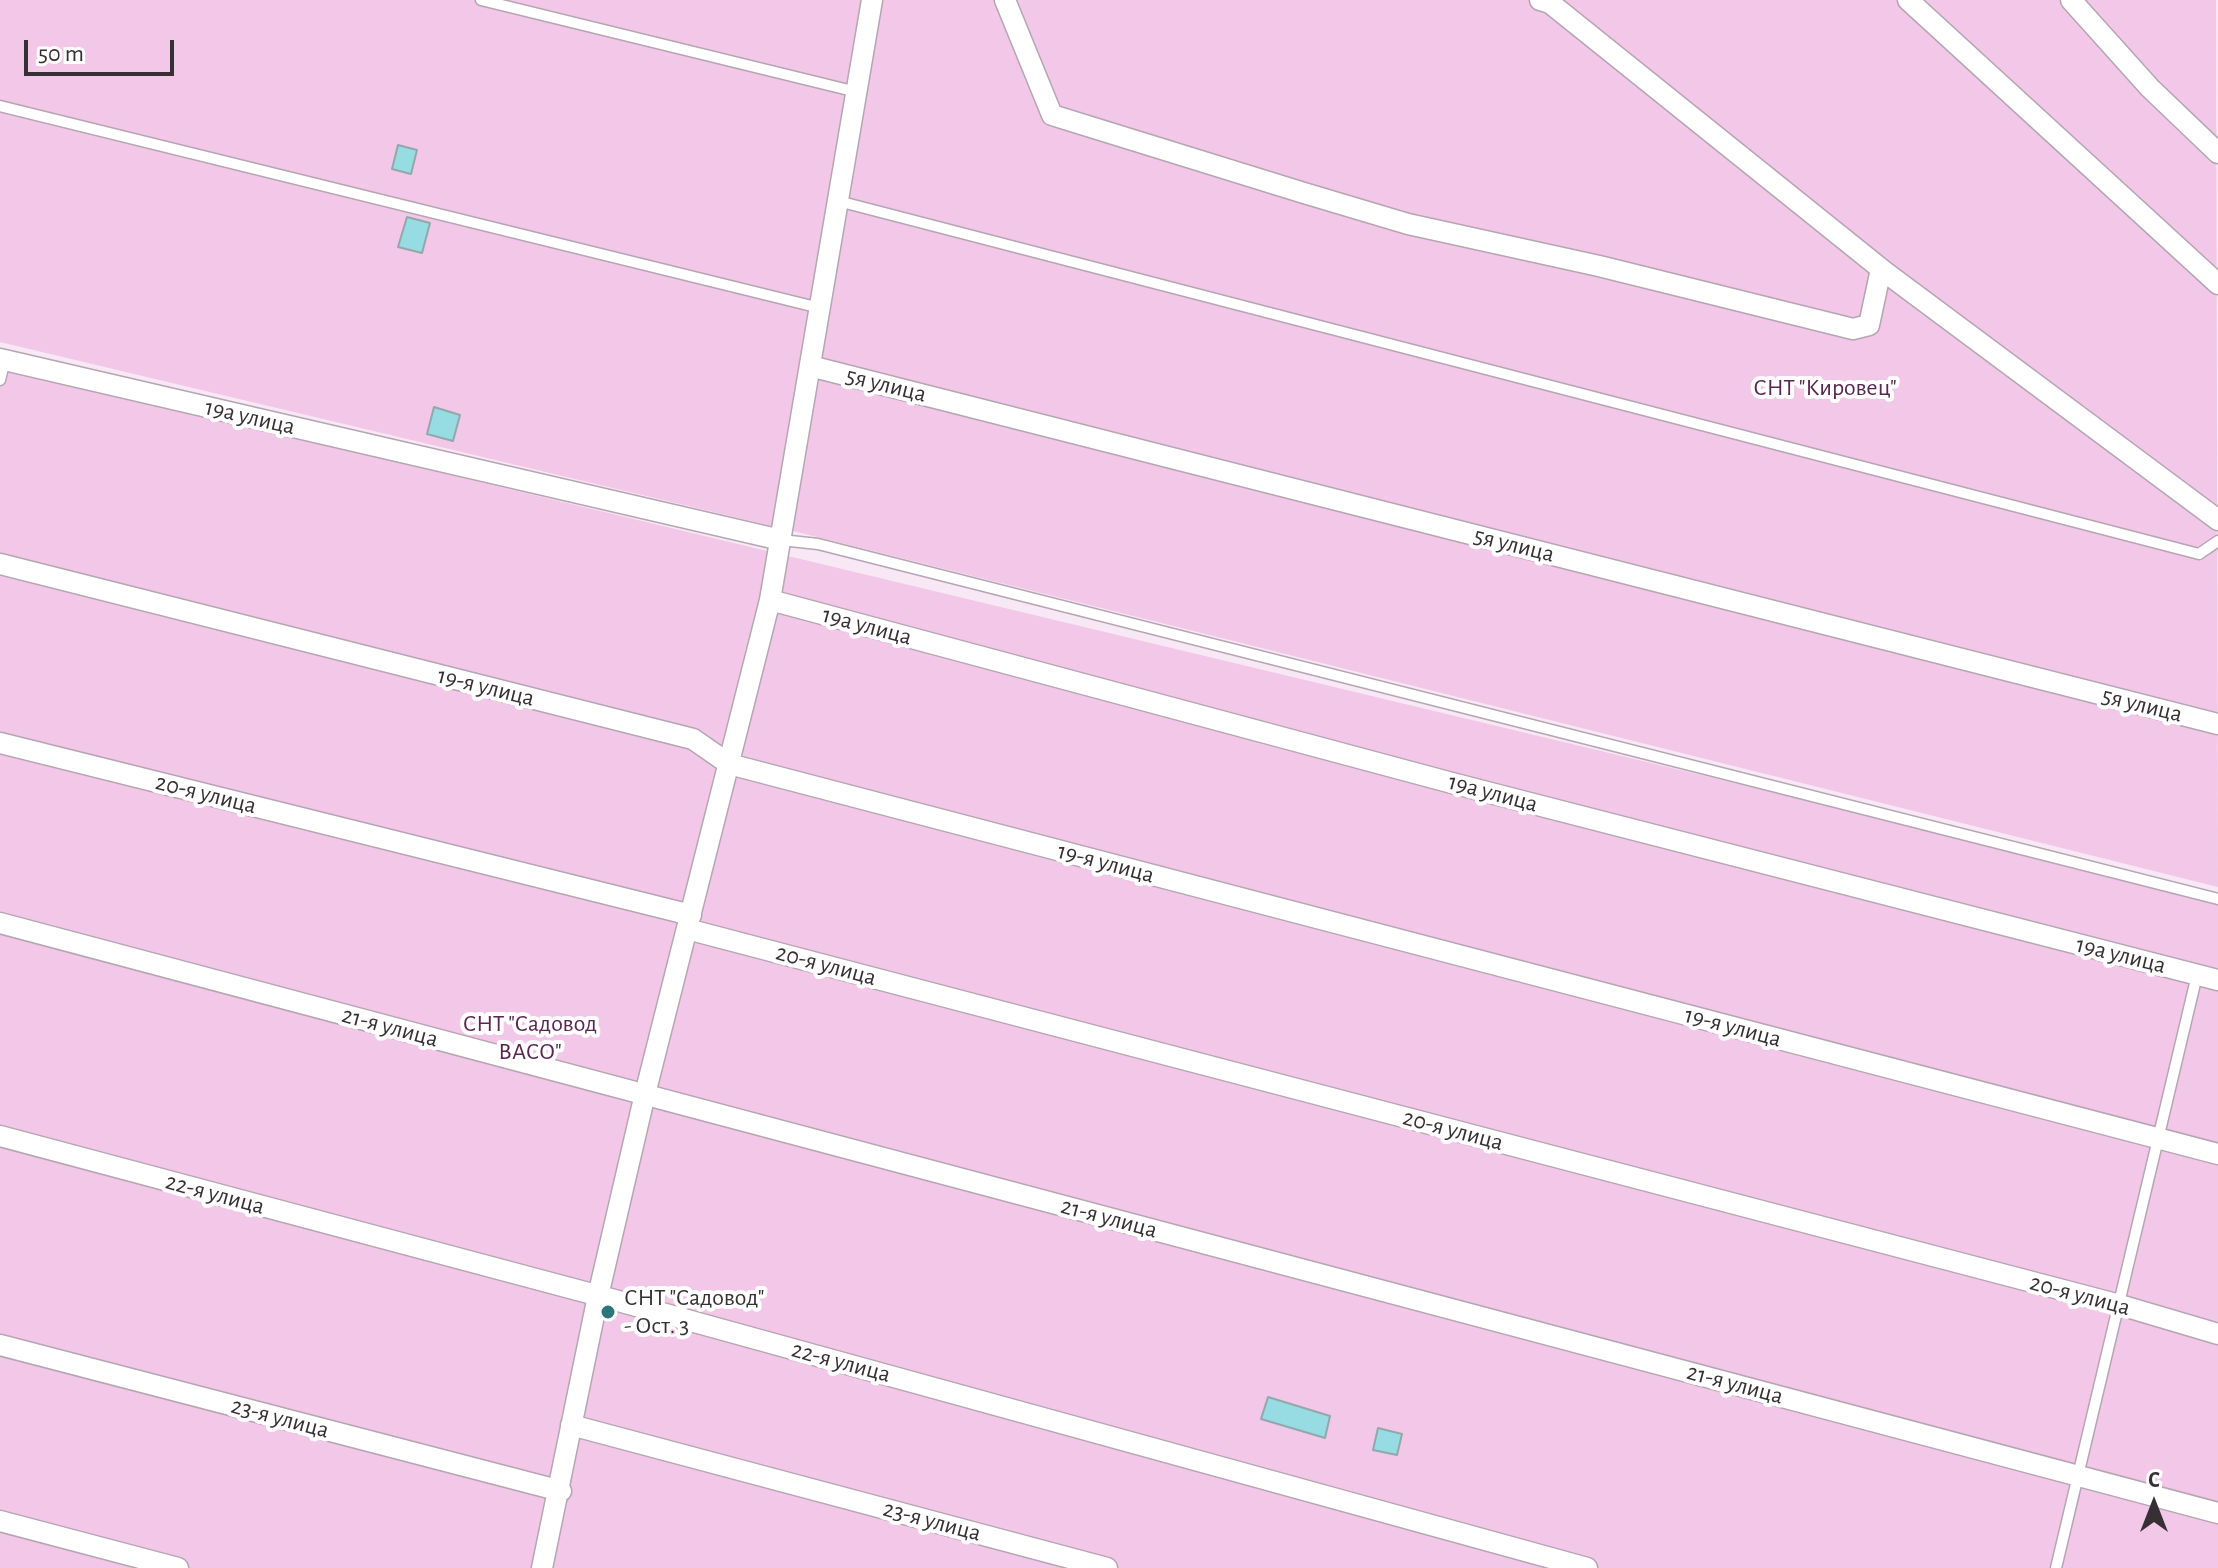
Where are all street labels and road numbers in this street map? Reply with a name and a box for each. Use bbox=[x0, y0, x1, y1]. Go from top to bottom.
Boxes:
street label: 5я улица bbox=[843, 361, 929, 409]
street label: 19а улица bbox=[202, 393, 298, 441]
street label: 5я улица bbox=[1471, 521, 1557, 569]
street label: 19а улица bbox=[819, 600, 915, 652]
street label: 19-я улица bbox=[435, 661, 537, 713]
street label: 5я улица bbox=[2099, 681, 2185, 729]
street label: 19а улица bbox=[1445, 767, 1541, 819]
street label: 20-я улица bbox=[153, 768, 259, 820]
street label: 19-я улица bbox=[1054, 836, 1158, 890]
street label: 19а улица bbox=[2073, 930, 2169, 980]
street label: 20-я улица bbox=[773, 938, 879, 992]
street label: 21-я улица bbox=[339, 1000, 441, 1054]
street label: 19-я улица bbox=[1681, 1000, 1785, 1054]
street label: 20-я улица bbox=[1400, 1103, 1506, 1157]
street label: 22-я улица bbox=[162, 1167, 268, 1221]
street label: 21-я улица bbox=[1058, 1191, 1160, 1245]
street label: 20-я улица bbox=[2027, 1268, 2133, 1322]
street label: 22-я улица bbox=[788, 1335, 894, 1389]
street label: 21-я улица bbox=[1684, 1357, 1786, 1411]
street label: 23-я улица bbox=[228, 1391, 332, 1445]
street label: 23-я улица bbox=[880, 1494, 984, 1548]

